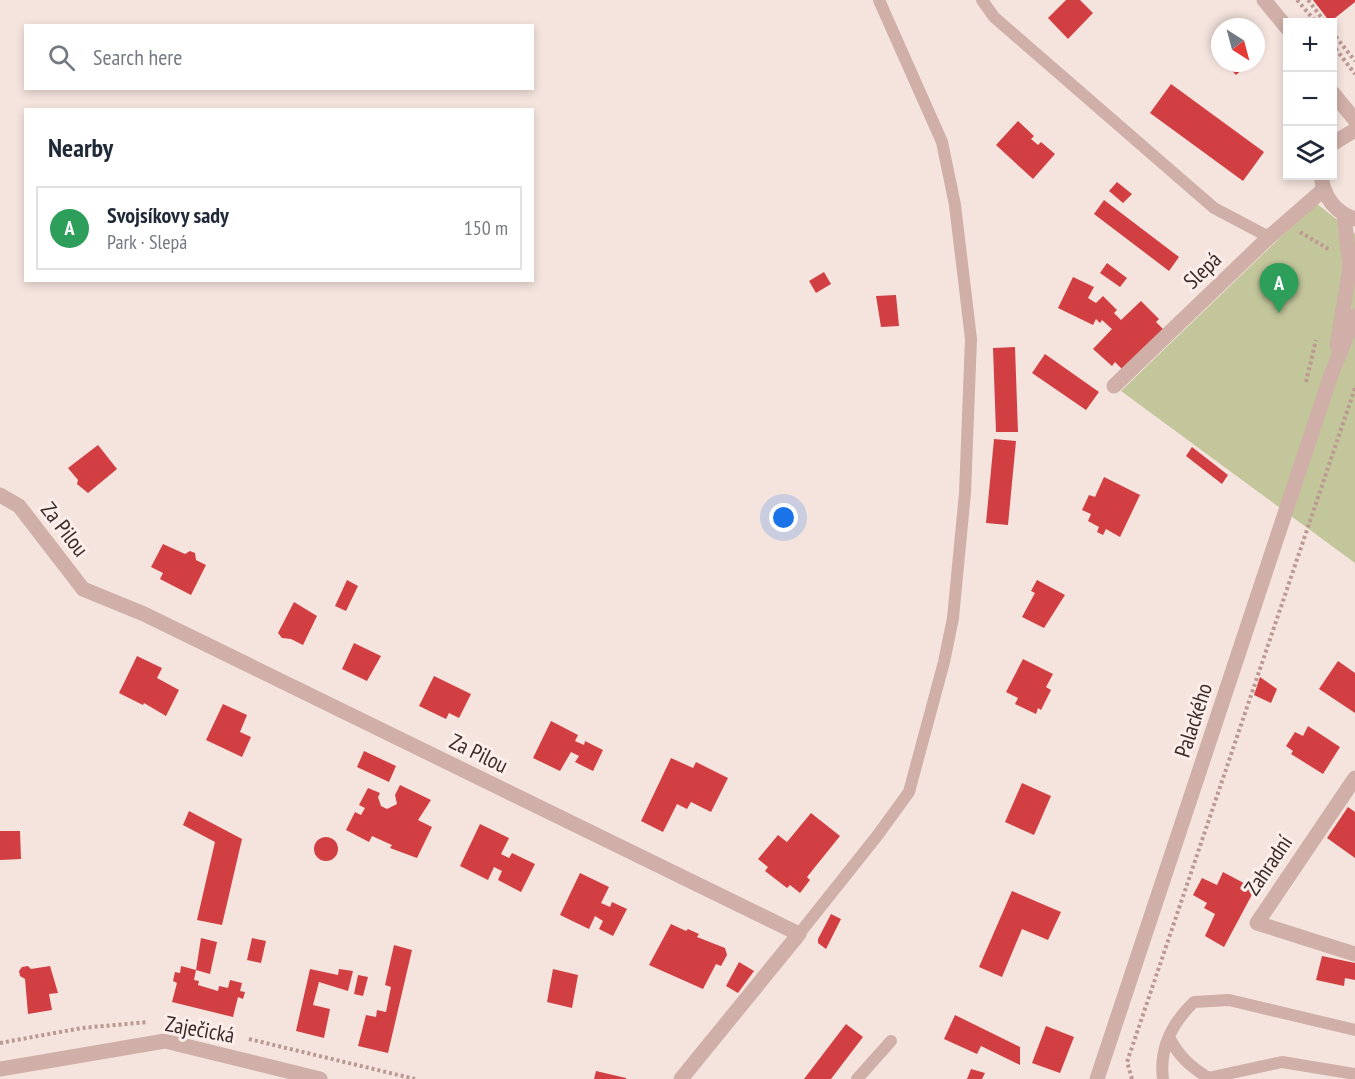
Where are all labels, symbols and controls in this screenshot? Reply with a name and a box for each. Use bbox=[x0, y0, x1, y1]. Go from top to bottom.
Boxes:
north arrow bbox=[1211, 18, 1265, 72]
map controls bbox=[1283, 18, 1337, 180]
button: + bbox=[1283, 18, 1337, 72]
search box bbox=[24, 24, 534, 90]
icon: search bbox=[45, 41, 78, 74]
text: Search here bbox=[93, 43, 182, 71]
button: − bbox=[1283, 72, 1337, 126]
button: layers bbox=[1283, 126, 1337, 180]
text: Nearby bbox=[48, 131, 113, 164]
text: Svojsíkovy sady bbox=[107, 201, 229, 229]
text: A bbox=[64, 215, 75, 241]
text: 150 m bbox=[464, 215, 508, 241]
text: Park · Slepá bbox=[107, 229, 187, 255]
street label: Slepá bbox=[1177, 245, 1227, 295]
pin: A bbox=[1260, 264, 1298, 313]
street label: Za Pilou bbox=[35, 496, 95, 562]
your location bbox=[769, 503, 798, 532]
street label: Palackého bbox=[1168, 679, 1218, 761]
street label: Za Pilou bbox=[445, 727, 513, 779]
street label: Zahradní bbox=[1238, 829, 1298, 900]
street label: Zaječická bbox=[163, 1009, 237, 1049]

